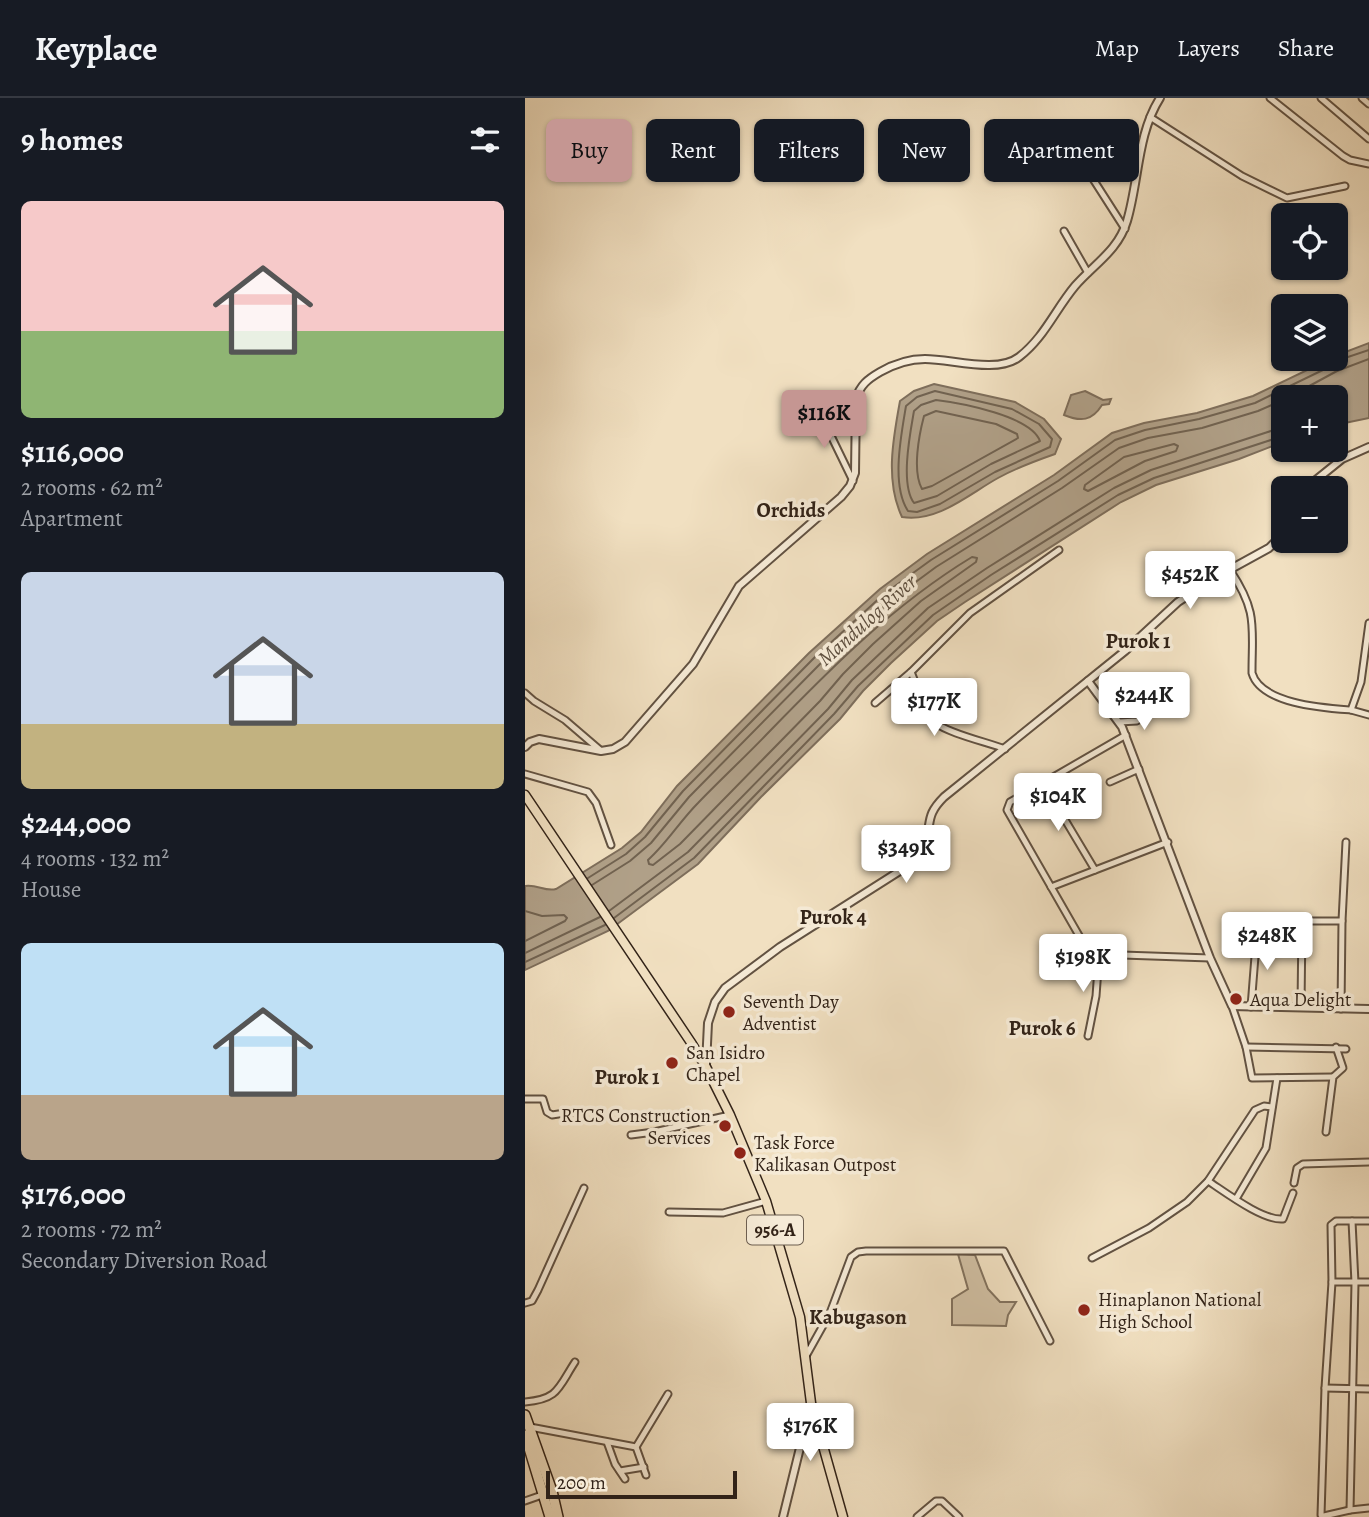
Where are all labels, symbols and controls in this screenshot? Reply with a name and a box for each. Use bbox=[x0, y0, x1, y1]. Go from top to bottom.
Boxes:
text: Keyplace bbox=[35, 26, 157, 71]
text: Map bbox=[1095, 32, 1139, 64]
text: Layers bbox=[1177, 32, 1240, 64]
text: Share bbox=[1278, 32, 1334, 64]
chip: Buy bbox=[546, 119, 632, 182]
chip: Rent bbox=[646, 119, 740, 182]
chip: Filters bbox=[754, 119, 864, 182]
chip: New bbox=[878, 119, 970, 182]
chip: Apartment bbox=[984, 119, 1139, 182]
text: 9 homes bbox=[21, 120, 123, 160]
icon: filters bbox=[466, 121, 504, 159]
map controls bbox=[1271, 203, 1348, 553]
button: locate bbox=[1271, 203, 1348, 280]
icon: home bbox=[200, 247, 326, 373]
button: layers bbox=[1271, 294, 1348, 371]
button: + bbox=[1271, 385, 1348, 462]
pin: $116K bbox=[775, 390, 873, 450]
text: $116K bbox=[797, 397, 851, 428]
text: $116,000 bbox=[21, 432, 124, 472]
text: 2 rooms · 62 m² bbox=[21, 472, 163, 503]
button: − bbox=[1271, 476, 1348, 553]
district label: Orchids bbox=[757, 496, 825, 524]
text: Apartment bbox=[21, 503, 123, 534]
pin: $452K bbox=[1141, 552, 1239, 611]
text: $452K bbox=[1161, 558, 1219, 589]
water label: Mandulog River bbox=[811, 568, 923, 672]
icon: home bbox=[200, 618, 326, 744]
district label: Purok 1 bbox=[1106, 627, 1171, 655]
pin: $244K bbox=[1095, 672, 1193, 732]
pin: $177K bbox=[885, 678, 983, 738]
text: $244K bbox=[1115, 679, 1173, 710]
text: $177K bbox=[907, 685, 961, 716]
pin: $104K bbox=[1009, 774, 1107, 833]
text: $104K bbox=[1030, 780, 1086, 811]
text: $244,000 bbox=[21, 803, 131, 843]
pin: $349K bbox=[857, 826, 955, 885]
text: $349K bbox=[877, 832, 935, 863]
text: 4 rooms · 132 m² bbox=[21, 843, 169, 874]
text: House bbox=[21, 874, 81, 905]
district label: Purok 4 bbox=[799, 903, 867, 931]
pin: $248K bbox=[1218, 912, 1316, 972]
text: $248K bbox=[1238, 919, 1296, 950]
pin: $198K bbox=[1034, 934, 1132, 994]
text: $198K bbox=[1055, 941, 1111, 972]
place label: Aqua Delight bbox=[1249, 987, 1351, 1013]
icon: home bbox=[200, 989, 326, 1115]
place label: Seventh Day Adventist bbox=[742, 989, 839, 1037]
marker: Aqua Delight bbox=[1228, 991, 1244, 1007]
marker: Seventh Day Adventist bbox=[721, 1004, 737, 1020]
district label: Purok 6 bbox=[1008, 1014, 1076, 1042]
place label: San Isidro Chapel bbox=[686, 1040, 765, 1088]
marker: San Isidro Chapel bbox=[664, 1055, 680, 1071]
district label: Purok 1 bbox=[595, 1063, 660, 1091]
place label: RTCS Construction Services bbox=[561, 1103, 711, 1151]
marker: RTCS Construction Services bbox=[717, 1118, 733, 1134]
place label: Task Force Kalikasan Outpost bbox=[754, 1130, 896, 1178]
marker: Task Force Kalikasan Outpost bbox=[732, 1145, 748, 1161]
text: $176,000 bbox=[21, 1174, 126, 1214]
text: 2 rooms · 72 m² bbox=[21, 1214, 162, 1245]
road number: 956-A bbox=[747, 1216, 803, 1245]
text: Secondary Diversion Road bbox=[21, 1245, 267, 1276]
place label: Hinaplanon National High School bbox=[1098, 1287, 1262, 1335]
marker: Hinaplanon National High School bbox=[1076, 1302, 1092, 1318]
district label: Kabugason bbox=[809, 1303, 907, 1331]
pin: $176K bbox=[761, 1404, 859, 1463]
text: $176K bbox=[783, 1410, 837, 1441]
scale bar bbox=[546, 1468, 737, 1500]
text: 200 m bbox=[557, 1470, 606, 1496]

